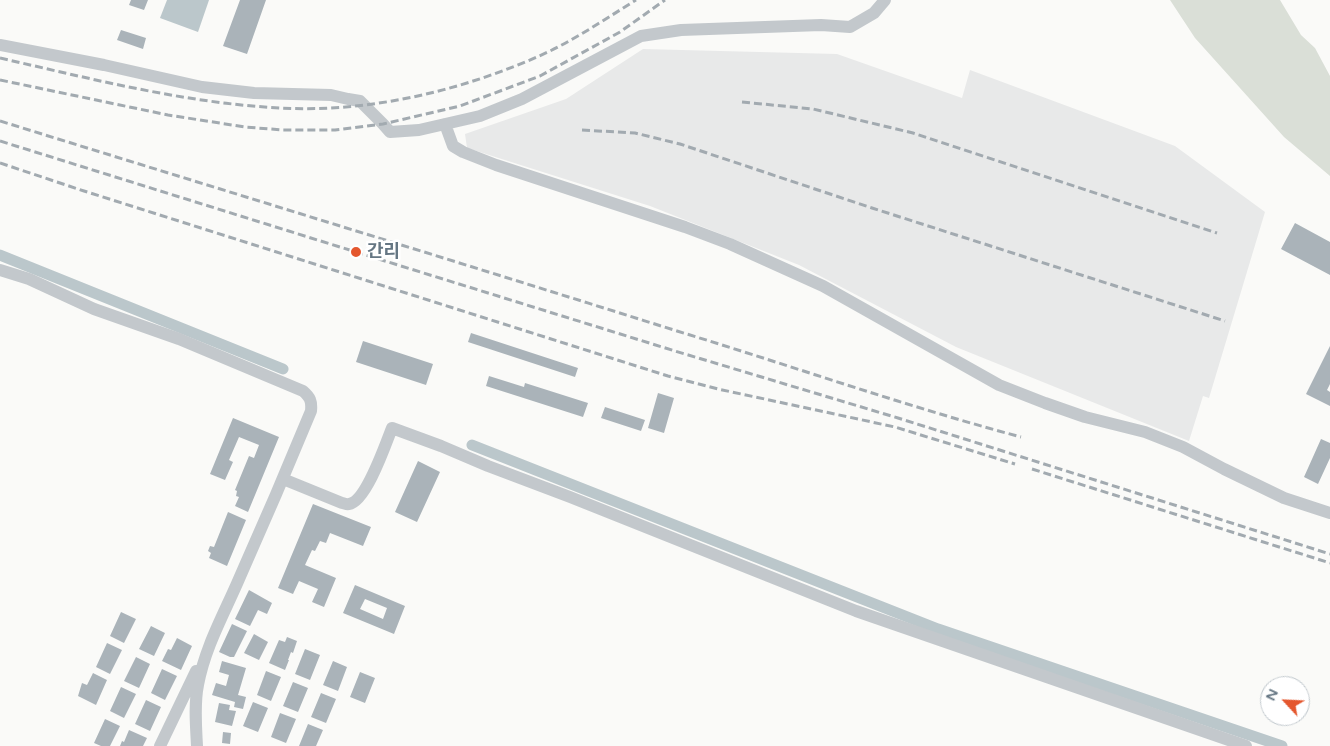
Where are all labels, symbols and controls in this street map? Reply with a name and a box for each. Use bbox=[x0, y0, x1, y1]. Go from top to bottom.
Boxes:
place label: 간리 bbox=[367, 241, 400, 263]
marker: 간리 bbox=[349, 245, 363, 259]
north arrow bbox=[1260, 676, 1310, 726]
text: N bbox=[1262, 686, 1282, 704]

